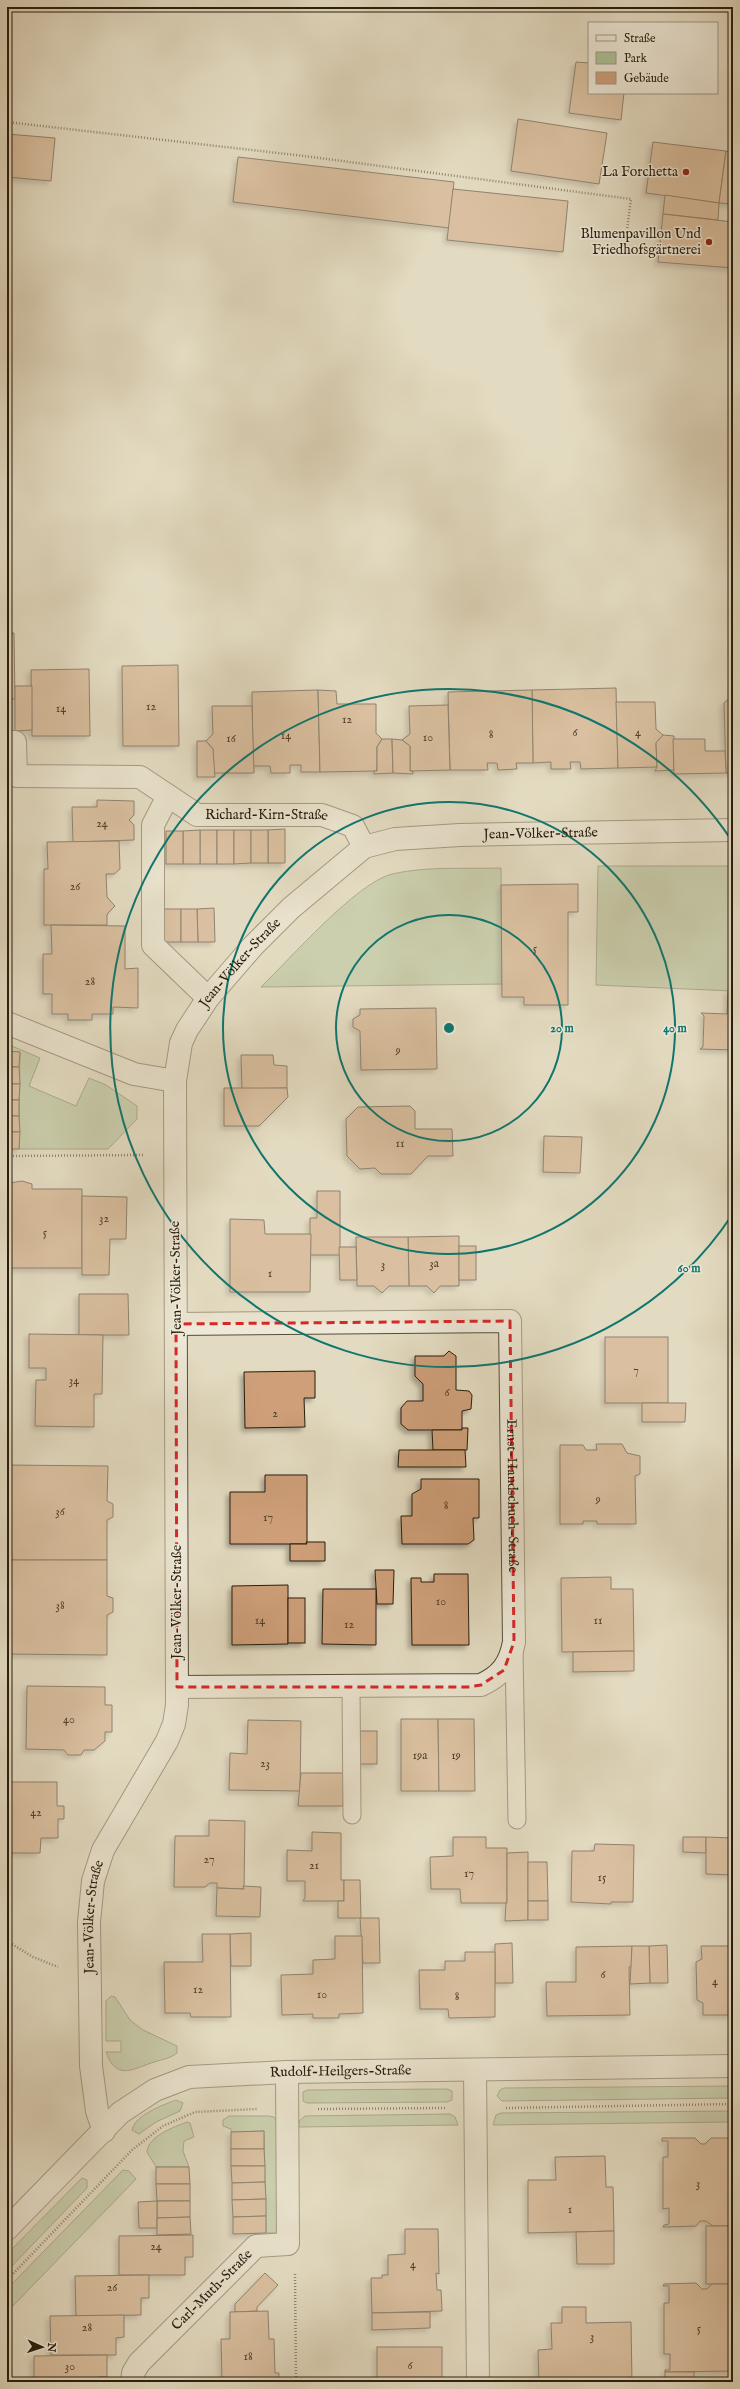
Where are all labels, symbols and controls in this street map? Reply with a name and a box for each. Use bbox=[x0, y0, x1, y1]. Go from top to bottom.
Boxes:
legend bbox=[588, 22, 718, 94]
text: Straße bbox=[624, 31, 656, 46]
text: Park bbox=[624, 51, 647, 66]
text: Gebäude bbox=[624, 71, 669, 86]
place label: La Forchetta bbox=[602, 163, 679, 181]
marker: La Forchetta bbox=[681, 167, 691, 177]
place label: Blumenpavillon Und Friedhofsgärtnerei bbox=[581, 225, 702, 259]
marker: Blumenpavillon Und Friedhofsgärtnerei bbox=[704, 237, 714, 247]
house number: 12 bbox=[146, 699, 156, 714]
house number: 14 bbox=[56, 701, 66, 716]
house number: 12 bbox=[342, 712, 352, 727]
house number: 6 bbox=[572, 725, 578, 740]
house number: 4 bbox=[635, 725, 641, 740]
house number: 8 bbox=[489, 727, 494, 742]
house number: 14 bbox=[281, 728, 291, 743]
house number: 10 bbox=[423, 730, 433, 745]
house number: 16 bbox=[226, 731, 237, 746]
street label: Richard-Kirn-Straße bbox=[205, 806, 331, 826]
house number: 24 bbox=[96, 816, 108, 831]
street label: Jean-Völker-Straße bbox=[481, 823, 599, 844]
house number: 26 bbox=[70, 879, 81, 894]
street label: Jean-Völker-Straße bbox=[194, 914, 285, 1013]
house number: 5 bbox=[533, 941, 538, 956]
house number: 28 bbox=[85, 974, 95, 989]
centre of rings bbox=[442, 1021, 456, 1035]
text: 20 m bbox=[550, 1021, 574, 1036]
text: 40 m bbox=[663, 1021, 688, 1036]
house number: 9 bbox=[394, 1043, 401, 1058]
house number: 11 bbox=[396, 1136, 404, 1151]
house number: 32 bbox=[99, 1211, 109, 1226]
street label: Jean-Völker-Straße bbox=[166, 1220, 186, 1337]
house number: 5 bbox=[43, 1225, 48, 1240]
house number: 3a bbox=[429, 1256, 440, 1271]
house number: 3 bbox=[381, 1257, 385, 1272]
text: 60 m bbox=[678, 1261, 701, 1276]
house number: 1 bbox=[268, 1266, 272, 1281]
house number: 7 bbox=[633, 1363, 639, 1378]
house number: 34 bbox=[69, 1373, 79, 1388]
house number: 6 bbox=[444, 1385, 450, 1400]
house number: 2 bbox=[272, 1406, 278, 1421]
street label: Ernst-Handschuch-Straße bbox=[502, 1419, 522, 1574]
house number: 9 bbox=[594, 1492, 601, 1507]
house number: 8 bbox=[444, 1498, 449, 1513]
house number: 36 bbox=[55, 1504, 66, 1519]
house number: 17 bbox=[263, 1510, 273, 1525]
street label: Jean-Völker-Straße bbox=[168, 1544, 186, 1661]
house number: 10 bbox=[436, 1594, 446, 1609]
house number: 38 bbox=[55, 1598, 65, 1613]
house number: 14 bbox=[255, 1613, 265, 1628]
house number: 11 bbox=[594, 1613, 602, 1628]
house number: 12 bbox=[344, 1617, 354, 1632]
house number: 40 bbox=[63, 1712, 75, 1727]
house number: 19a bbox=[413, 1748, 428, 1763]
house number: 19 bbox=[451, 1748, 461, 1763]
house number: 23 bbox=[260, 1756, 270, 1771]
house number: 42 bbox=[30, 1805, 42, 1820]
house number: 27 bbox=[203, 1852, 215, 1867]
street label: Jean-Völker-Straße bbox=[80, 1857, 108, 1976]
house number: 21 bbox=[309, 1858, 319, 1873]
house number: 17 bbox=[464, 1866, 474, 1881]
house number: 15 bbox=[598, 1870, 607, 1885]
house number: 6 bbox=[600, 1967, 606, 1982]
house number: 4 bbox=[712, 1974, 718, 1989]
house number: 12 bbox=[193, 1982, 203, 1997]
house number: 10 bbox=[317, 1987, 327, 2002]
house number: 8 bbox=[455, 1989, 460, 2004]
street label: Rudolf-Heilgers-Straße bbox=[269, 2061, 412, 2082]
house number: 3 bbox=[696, 2176, 700, 2191]
house number: 1 bbox=[568, 2202, 572, 2217]
house number: 24 bbox=[150, 2239, 162, 2254]
street label: Carl-Muth-Straße bbox=[168, 2245, 257, 2334]
house number: 4 bbox=[410, 2257, 416, 2272]
house number: 26 bbox=[107, 2280, 118, 2295]
house number: 28 bbox=[82, 2320, 92, 2335]
house number: 5 bbox=[697, 2321, 702, 2336]
north arrow bbox=[22, 2327, 62, 2367]
house number: 3 bbox=[590, 2329, 594, 2344]
text: N bbox=[44, 2341, 58, 2353]
house number: 18 bbox=[243, 2349, 253, 2364]
house number: 6 bbox=[407, 2358, 413, 2373]
house number: 30 bbox=[65, 2359, 75, 2374]

